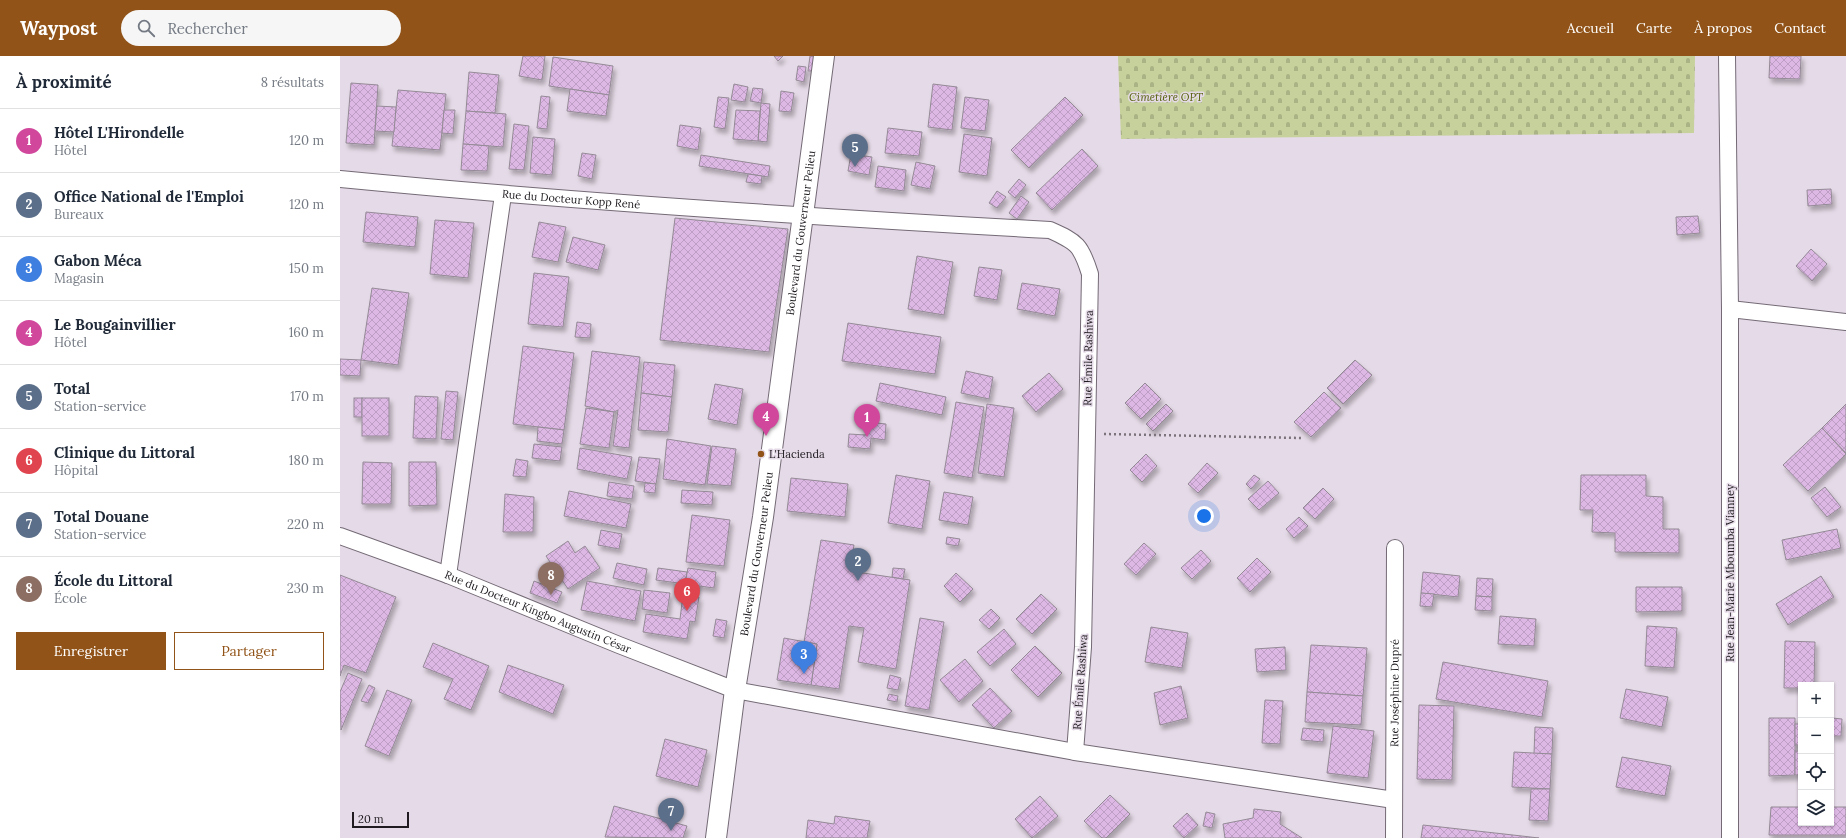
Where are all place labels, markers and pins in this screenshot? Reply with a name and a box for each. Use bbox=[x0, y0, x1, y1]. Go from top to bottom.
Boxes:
pin: 5 bbox=[842, 134, 868, 167]
pin: 4 bbox=[753, 403, 779, 436]
pin: 1 bbox=[854, 404, 880, 437]
place label: L'Hacienda bbox=[769, 447, 825, 461]
marker: L'Hacienda bbox=[756, 449, 766, 459]
pin: 2 bbox=[845, 548, 871, 581]
pin: 8 bbox=[538, 562, 564, 595]
pin: 6 bbox=[674, 578, 700, 611]
pin: 3 bbox=[791, 641, 817, 674]
pin: 7 bbox=[658, 798, 684, 831]

